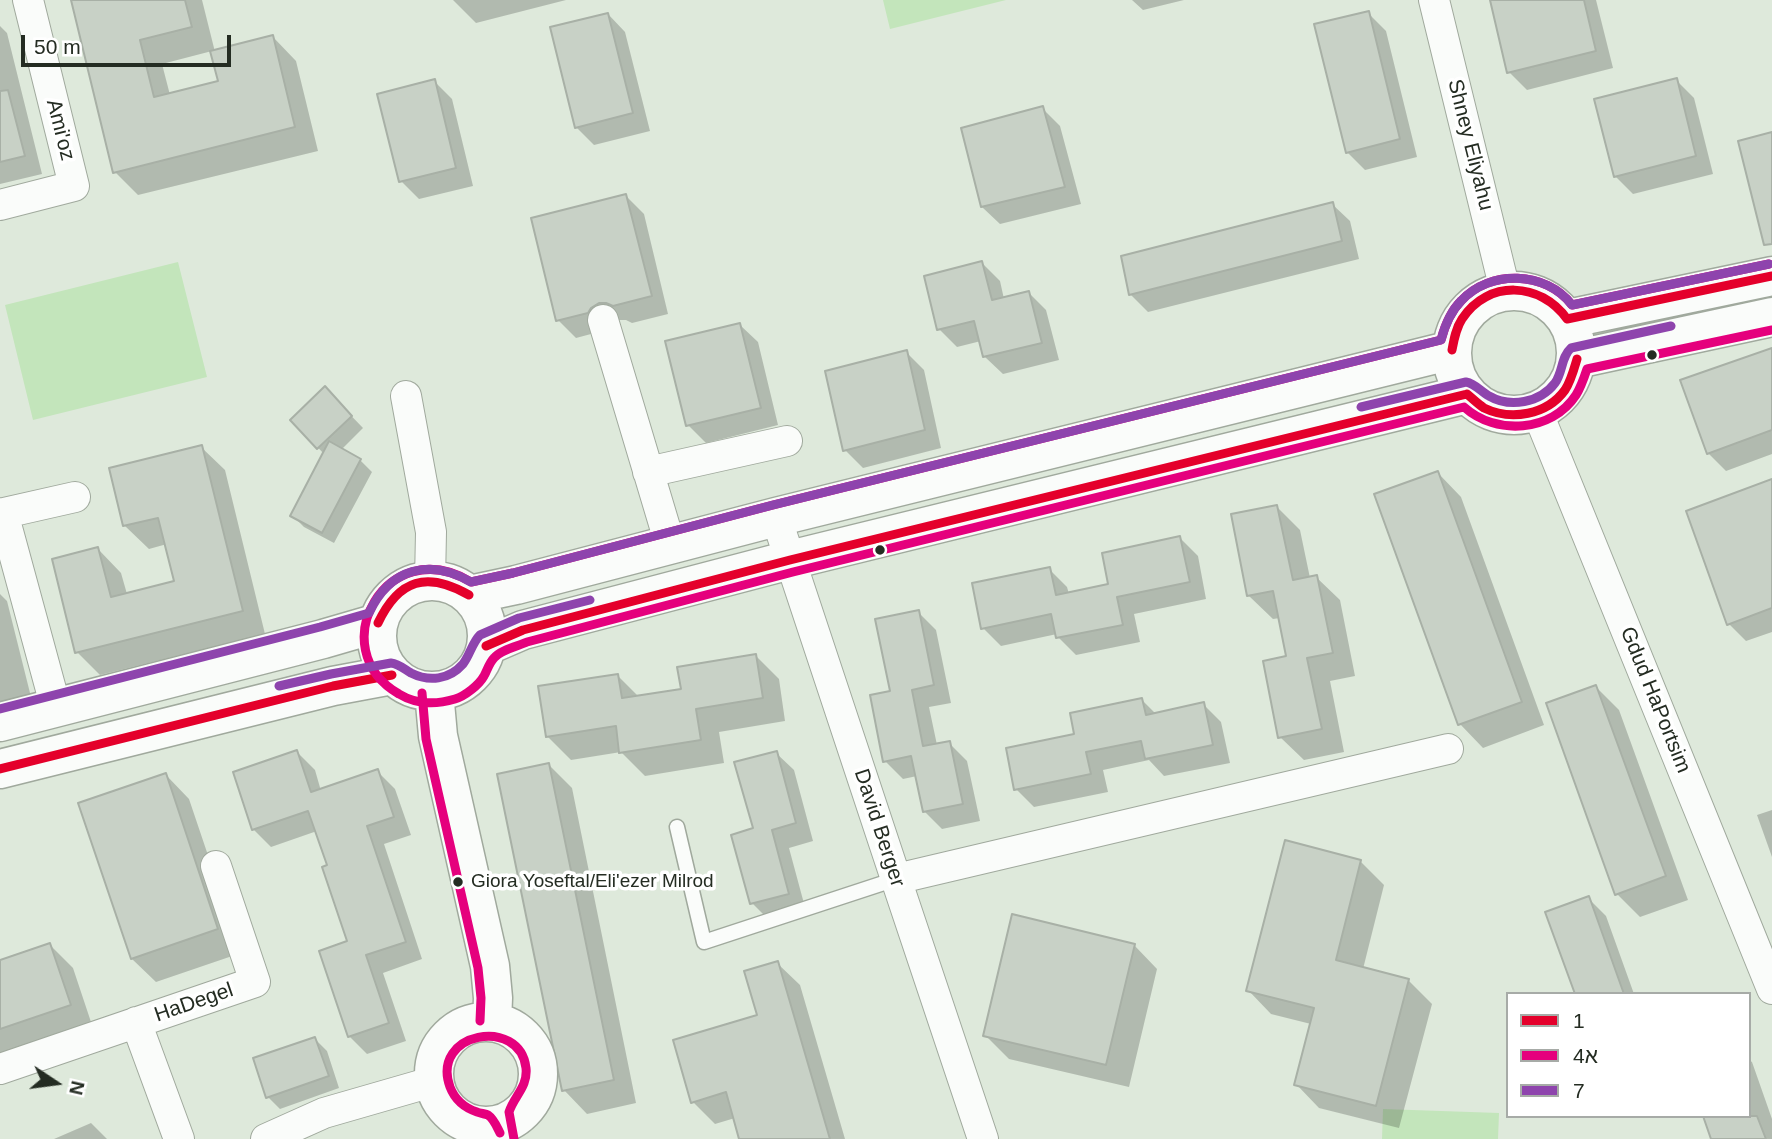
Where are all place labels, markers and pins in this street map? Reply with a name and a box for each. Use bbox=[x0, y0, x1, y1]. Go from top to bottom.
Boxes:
unlabelled marker bbox=[1645, 348, 1659, 362]
unlabelled marker bbox=[873, 543, 887, 557]
place label: Giora Yoseftal/Eli'ezer Milrod bbox=[471, 871, 714, 893]
marker: Giora Yoseftal/Eli'ezer Milrod bbox=[451, 875, 465, 889]

